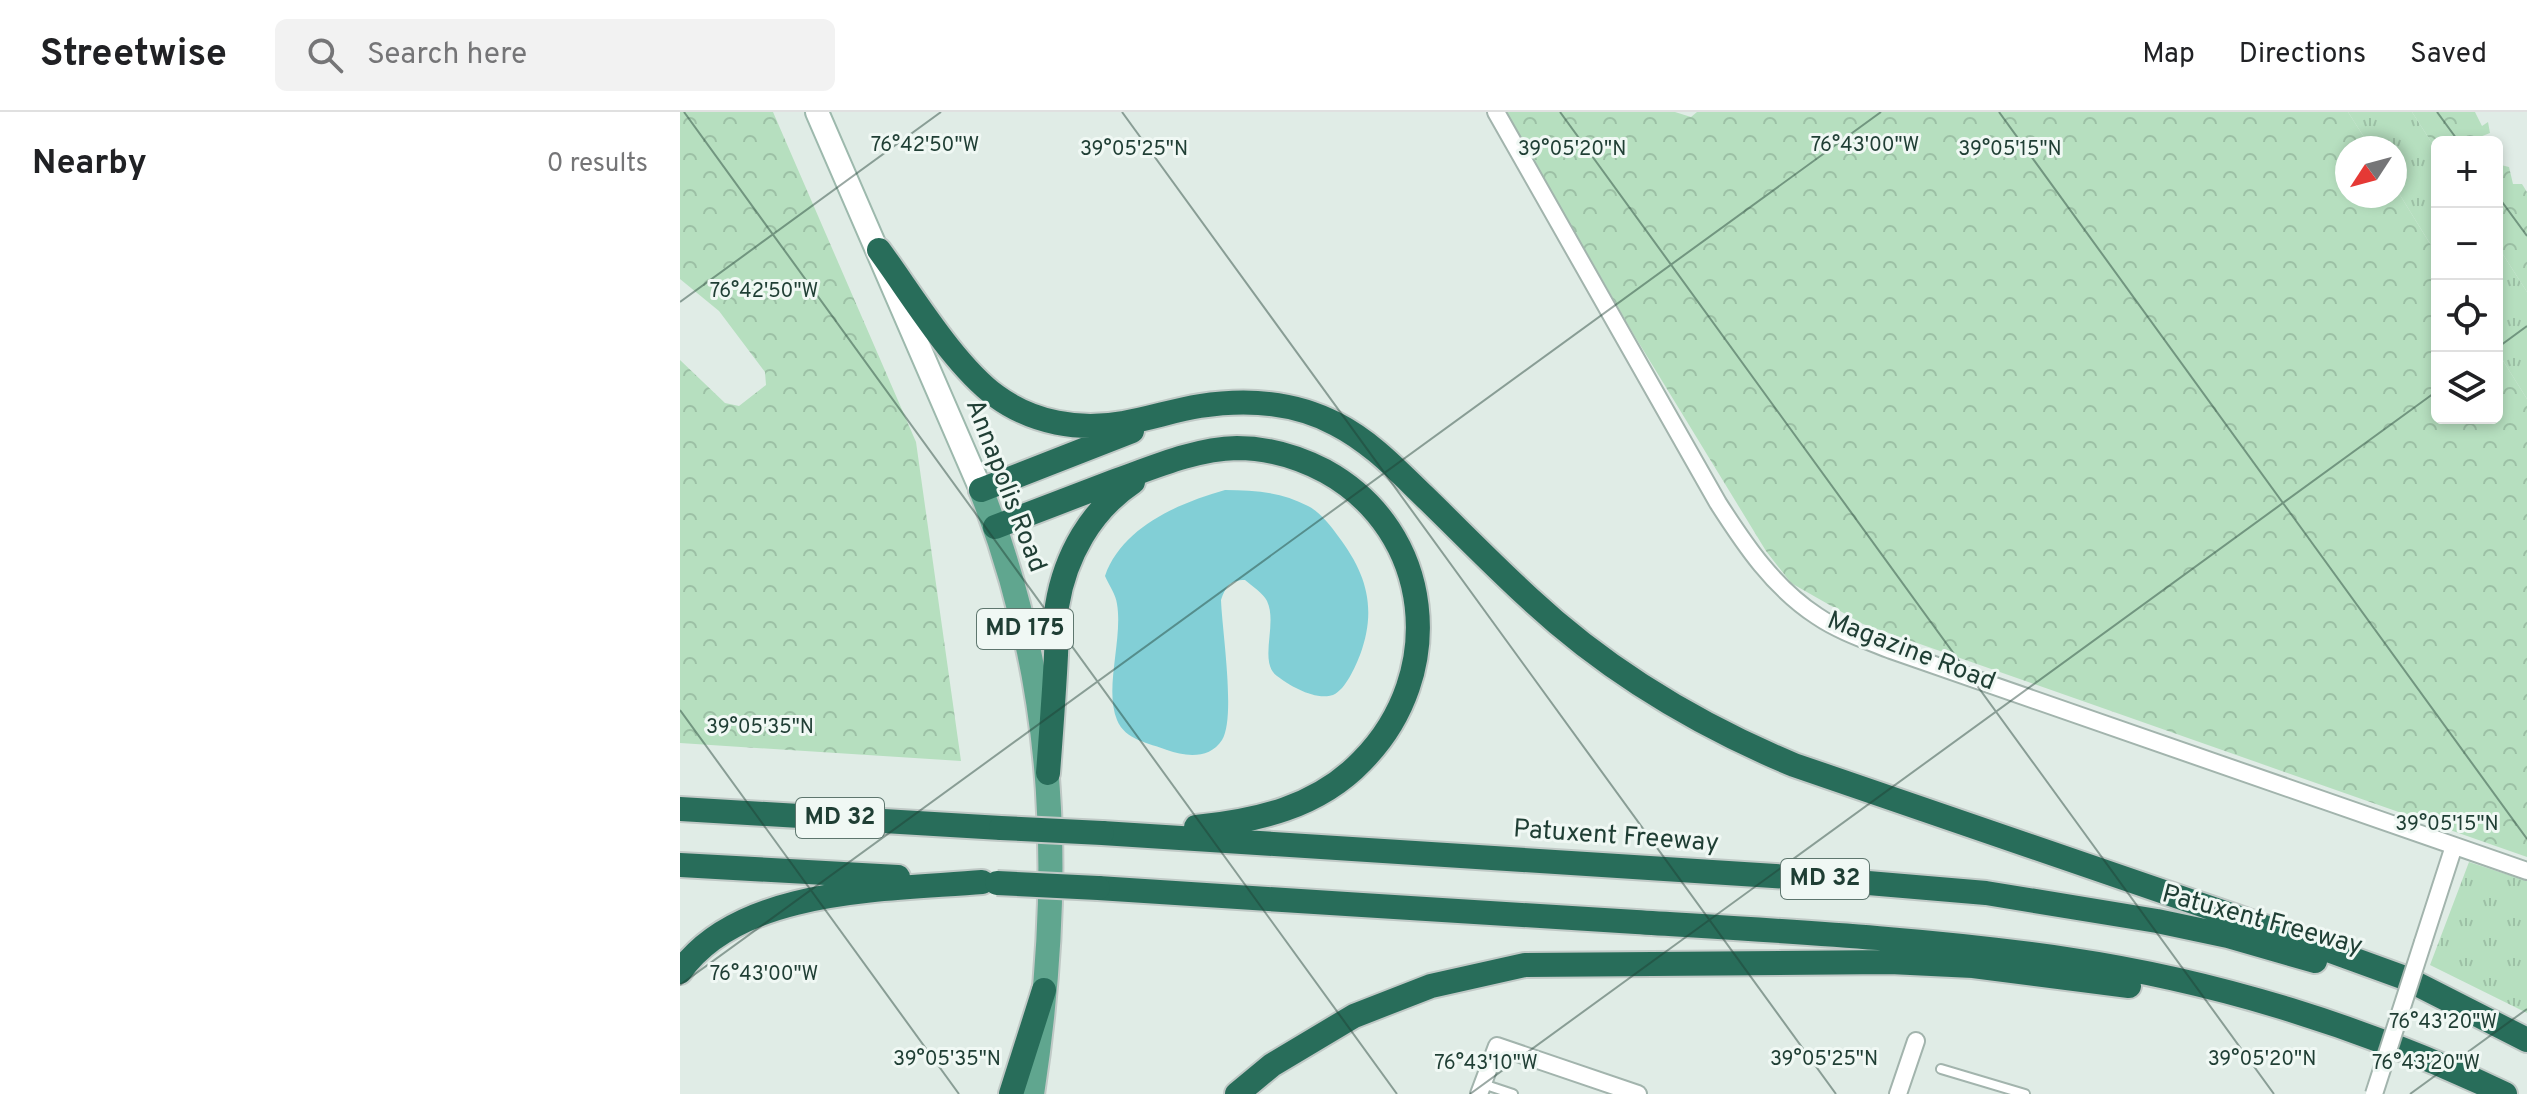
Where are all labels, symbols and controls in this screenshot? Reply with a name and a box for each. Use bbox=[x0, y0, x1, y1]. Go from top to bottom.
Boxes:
search box bbox=[275, 19, 835, 91]
text: Streetwise bbox=[40, 31, 227, 80]
icon: search bbox=[303, 33, 347, 77]
text: Search here bbox=[367, 37, 527, 74]
text: Map bbox=[2142, 37, 2195, 73]
text: Directions bbox=[2239, 37, 2366, 73]
text: Saved bbox=[2410, 37, 2487, 73]
text: 76°42'50"W bbox=[871, 133, 979, 159]
text: 76°43'00"W bbox=[1811, 133, 1919, 159]
north arrow bbox=[2335, 136, 2407, 208]
map controls bbox=[2431, 136, 2503, 424]
button: + bbox=[2431, 136, 2503, 208]
text: 39°05'25"N bbox=[1080, 137, 1188, 163]
text: 39°05'20"N bbox=[1518, 137, 1626, 163]
text: 39°05'15"N bbox=[1958, 137, 2062, 163]
text: Nearby bbox=[32, 143, 147, 186]
text: 0 results bbox=[547, 148, 648, 181]
button: − bbox=[2431, 208, 2503, 280]
text: 76°42'50"W bbox=[710, 279, 818, 305]
button: locate bbox=[2431, 280, 2503, 352]
button: layers bbox=[2431, 352, 2503, 424]
street label: Annapolis Road bbox=[957, 395, 1053, 577]
street label: Magazine Road bbox=[1822, 605, 2000, 699]
road number: MD 175 bbox=[977, 609, 1073, 649]
text: 39°05'35"N bbox=[706, 715, 814, 741]
road number: MD 32 bbox=[796, 798, 884, 838]
text: 39°05'15"N bbox=[2395, 812, 2499, 838]
street label: Patuxent Freeway bbox=[1512, 813, 1720, 861]
road number: MD 32 bbox=[1781, 859, 1869, 899]
street label: Patuxent Freeway bbox=[2158, 878, 2366, 964]
text: 76°43'00"W bbox=[710, 962, 818, 988]
text: 76°43'20"W bbox=[2389, 1010, 2497, 1036]
text: 39°05'35"N bbox=[893, 1047, 1001, 1073]
text: 39°05'25"N bbox=[1770, 1047, 1878, 1073]
text: 39°05'20"N bbox=[2208, 1047, 2316, 1073]
text: 76°43'10"W bbox=[1434, 1051, 1538, 1077]
text: 76°43'20"W bbox=[2372, 1051, 2480, 1077]

